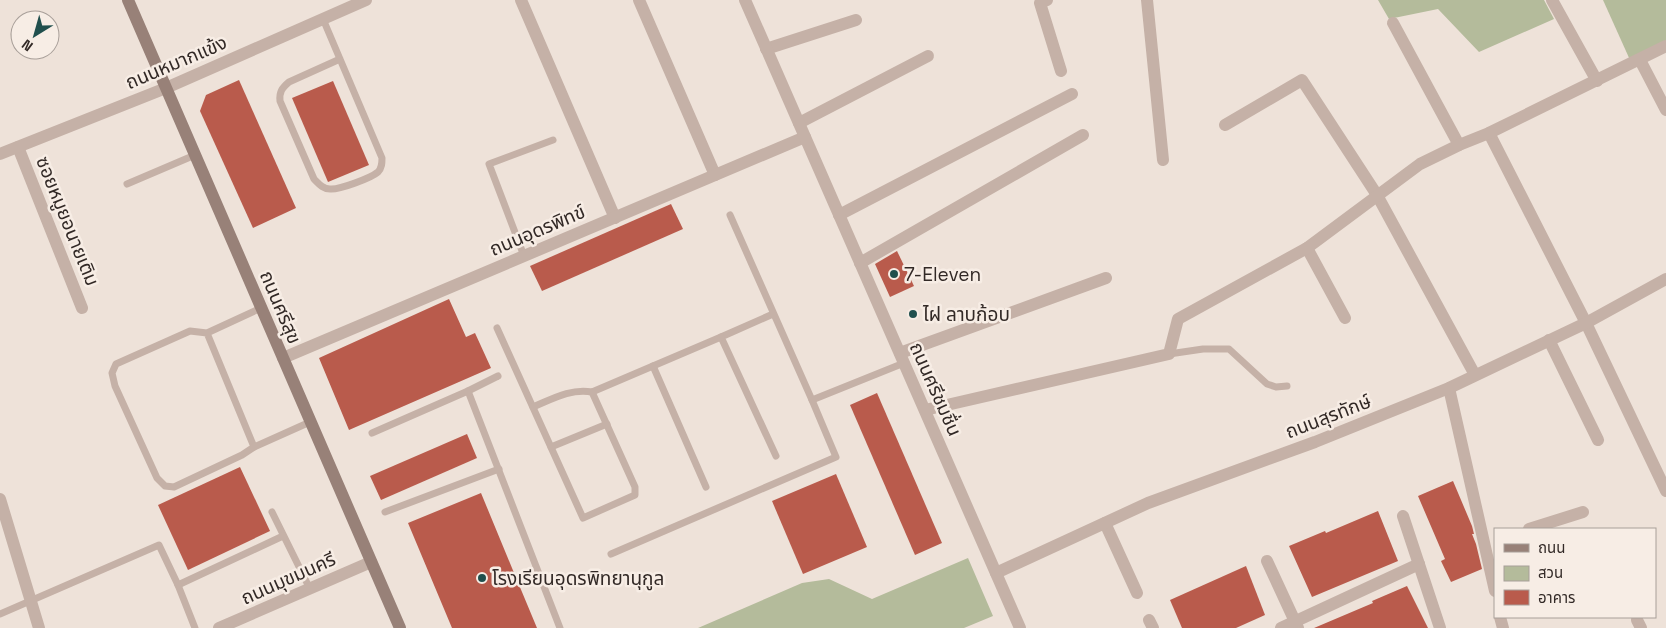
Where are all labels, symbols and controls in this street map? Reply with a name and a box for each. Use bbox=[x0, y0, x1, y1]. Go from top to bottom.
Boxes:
north arrow bbox=[10, 10, 60, 60]
street label: ถนนหมากแข้ง bbox=[122, 30, 231, 95]
text: N bbox=[18, 35, 36, 55]
street label: ซอยหมูยอนายเติม bbox=[30, 153, 105, 290]
street label: ถนนอุดรพิทข์ bbox=[485, 199, 589, 262]
place label: 7-Eleven bbox=[904, 262, 981, 287]
street label: ถนนศรีสุข bbox=[254, 267, 307, 348]
marker: 7-Eleven bbox=[888, 268, 900, 280]
place label: ไฝ ลาบก้อบ bbox=[922, 302, 1010, 327]
marker: ไฝ ลาบก้อบ bbox=[907, 308, 919, 320]
street label: ถนนศรีชมชื่น bbox=[904, 338, 968, 440]
street label: ถนนสุรทักษ์ bbox=[1282, 389, 1375, 444]
legend bbox=[1494, 528, 1656, 618]
text: ถนน bbox=[1538, 538, 1565, 557]
street label: ถนนมุขมนครี bbox=[237, 546, 339, 610]
text: สวน bbox=[1538, 563, 1563, 582]
place label: โรงเรียนอุดรพิทยานุกูล bbox=[492, 566, 664, 591]
marker: โรงเรียนอุดรพิทยานุกูล bbox=[476, 572, 488, 584]
text: อาคาร bbox=[1538, 588, 1575, 607]

